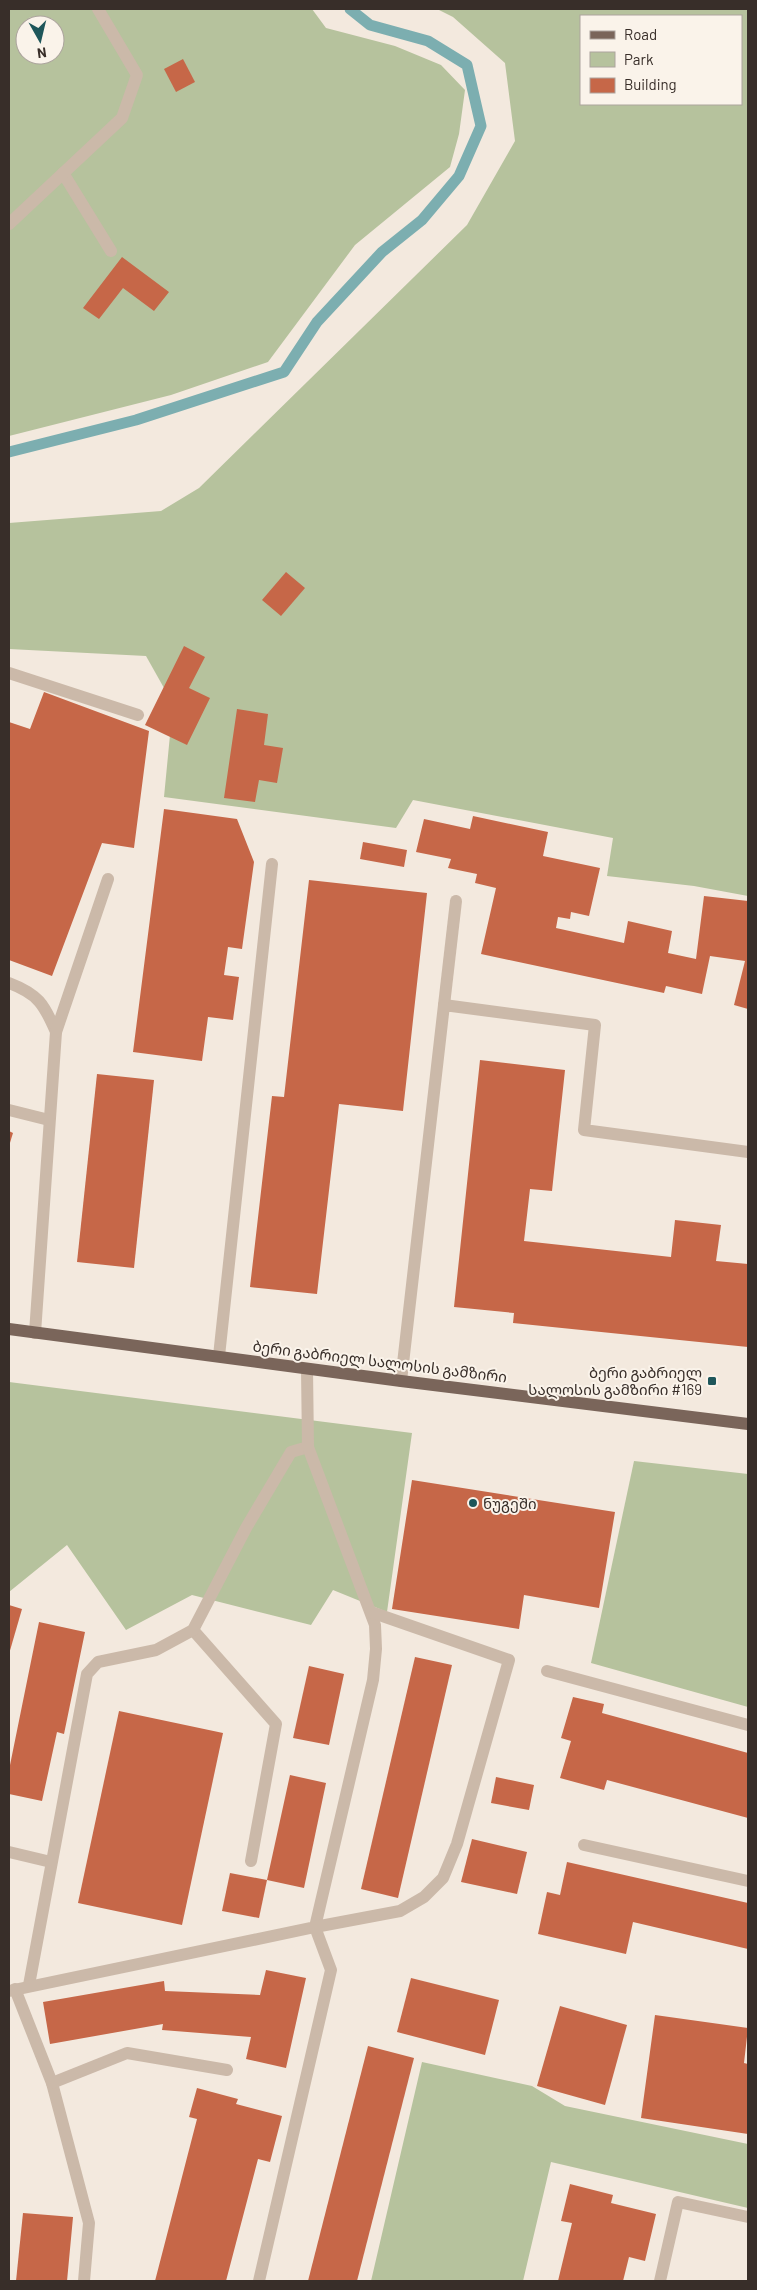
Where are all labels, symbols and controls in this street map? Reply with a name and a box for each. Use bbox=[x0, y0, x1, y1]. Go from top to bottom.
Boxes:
north arrow bbox=[15, 15, 65, 65]
legend bbox=[580, 15, 742, 105]
text: Road bbox=[624, 25, 657, 43]
text: N bbox=[36, 44, 48, 62]
text: Park bbox=[624, 50, 654, 68]
text: Building bbox=[624, 75, 677, 93]
street label: ბერი გაბრიელ სალოსის გამზირი bbox=[252, 1336, 508, 1387]
place label: ბერი გაბრიელ სალოსის გამზირი #169 bbox=[528, 1363, 702, 1399]
marker: ბერი გაბრიელ სალოსის გამზირი #169 bbox=[706, 1375, 718, 1387]
place label: ნუგეში bbox=[483, 1494, 537, 1513]
marker: ნუგეში bbox=[467, 1497, 479, 1509]

